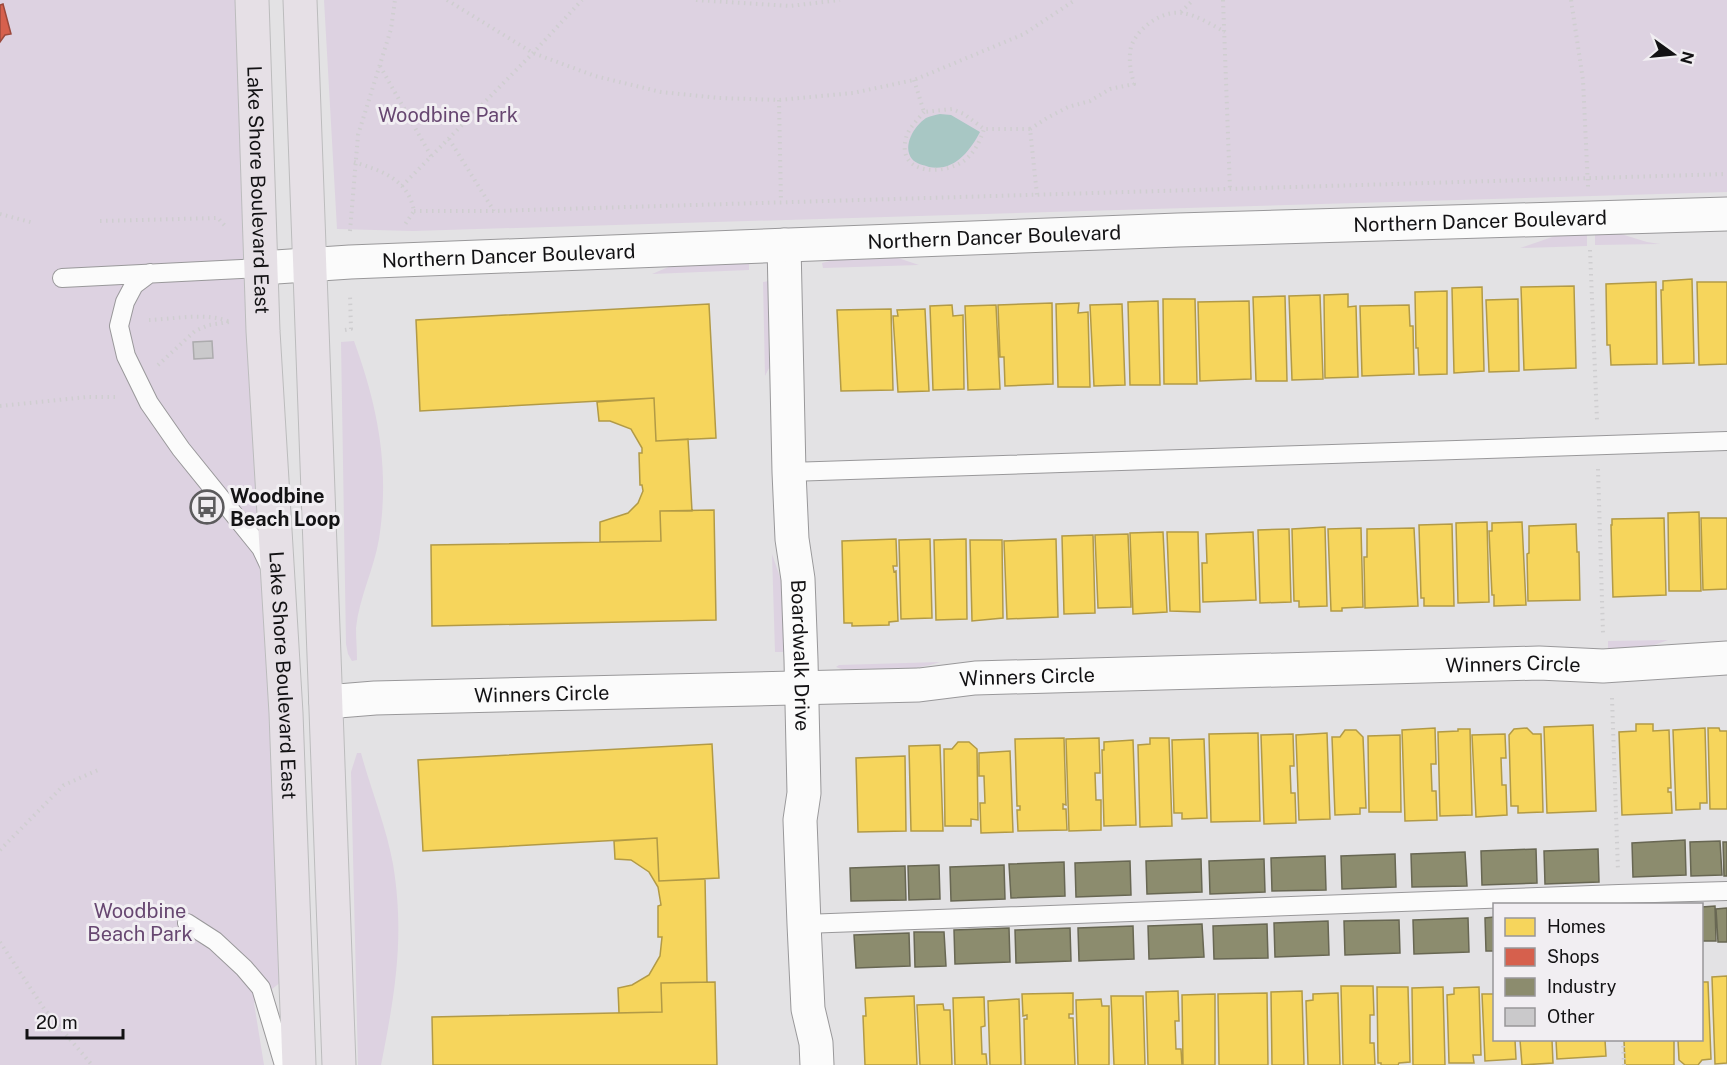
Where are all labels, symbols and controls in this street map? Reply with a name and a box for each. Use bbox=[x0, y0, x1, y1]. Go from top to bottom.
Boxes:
north arrow bbox=[1643, 24, 1703, 84]
text: N bbox=[1676, 49, 1698, 66]
street label: Lake Shore Boulevard East bbox=[242, 65, 274, 315]
park label: Woodbine Park bbox=[378, 103, 518, 127]
street label: Northern Dancer Boulevard bbox=[1353, 206, 1607, 237]
street label: Northern Dancer Boulevard bbox=[867, 220, 1122, 254]
street label: Northern Dancer Boulevard bbox=[381, 239, 636, 273]
place label: Woodbine Beach Loop bbox=[230, 484, 340, 531]
bus stop icon: Woodbine Beach Loop bbox=[189, 489, 225, 525]
street label: Lake Shore Boulevard East bbox=[264, 550, 301, 800]
street label: Boardwalk Drive bbox=[786, 579, 815, 732]
street label: Winners Circle bbox=[1445, 651, 1581, 677]
street label: Winners Circle bbox=[958, 663, 1095, 692]
street label: Winners Circle bbox=[474, 680, 610, 708]
park label: Woodbine Beach Park bbox=[87, 899, 193, 946]
legend bbox=[1493, 903, 1703, 1041]
text: Homes bbox=[1547, 916, 1606, 937]
text: Shops bbox=[1547, 946, 1599, 967]
text: Industry bbox=[1547, 976, 1617, 997]
scale bar bbox=[27, 1002, 123, 1040]
text: Other bbox=[1547, 1006, 1595, 1027]
text: 20 m bbox=[36, 1012, 78, 1033]

